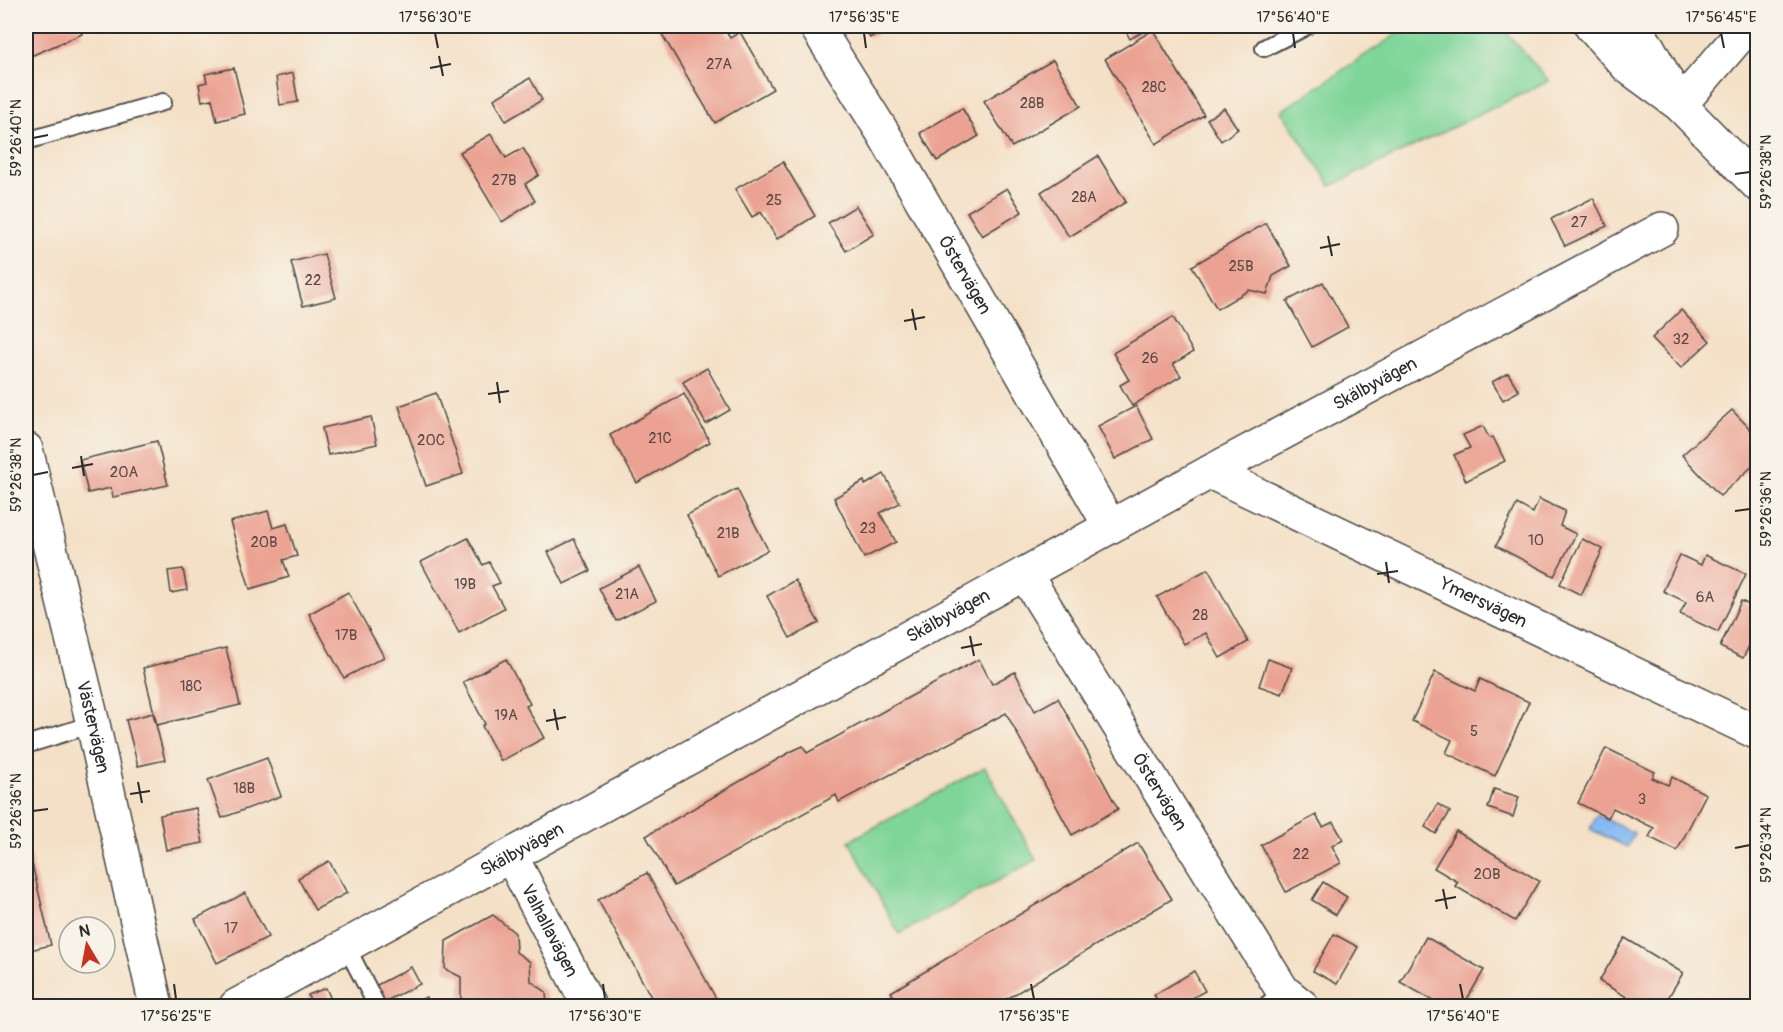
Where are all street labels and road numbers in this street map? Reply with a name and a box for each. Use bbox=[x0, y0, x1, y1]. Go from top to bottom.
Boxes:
street label: Östervägen bbox=[933, 231, 997, 318]
street label: Skälbyvägen bbox=[1329, 351, 1421, 415]
street label: Ymersvägen bbox=[1435, 571, 1531, 633]
street label: Skälbyvägen bbox=[902, 583, 994, 648]
street label: Västervägen bbox=[71, 678, 115, 775]
street label: Östervägen bbox=[1127, 749, 1192, 835]
street label: Skälbyvägen bbox=[476, 817, 568, 881]
street label: Valhallavägen bbox=[516, 880, 583, 981]

